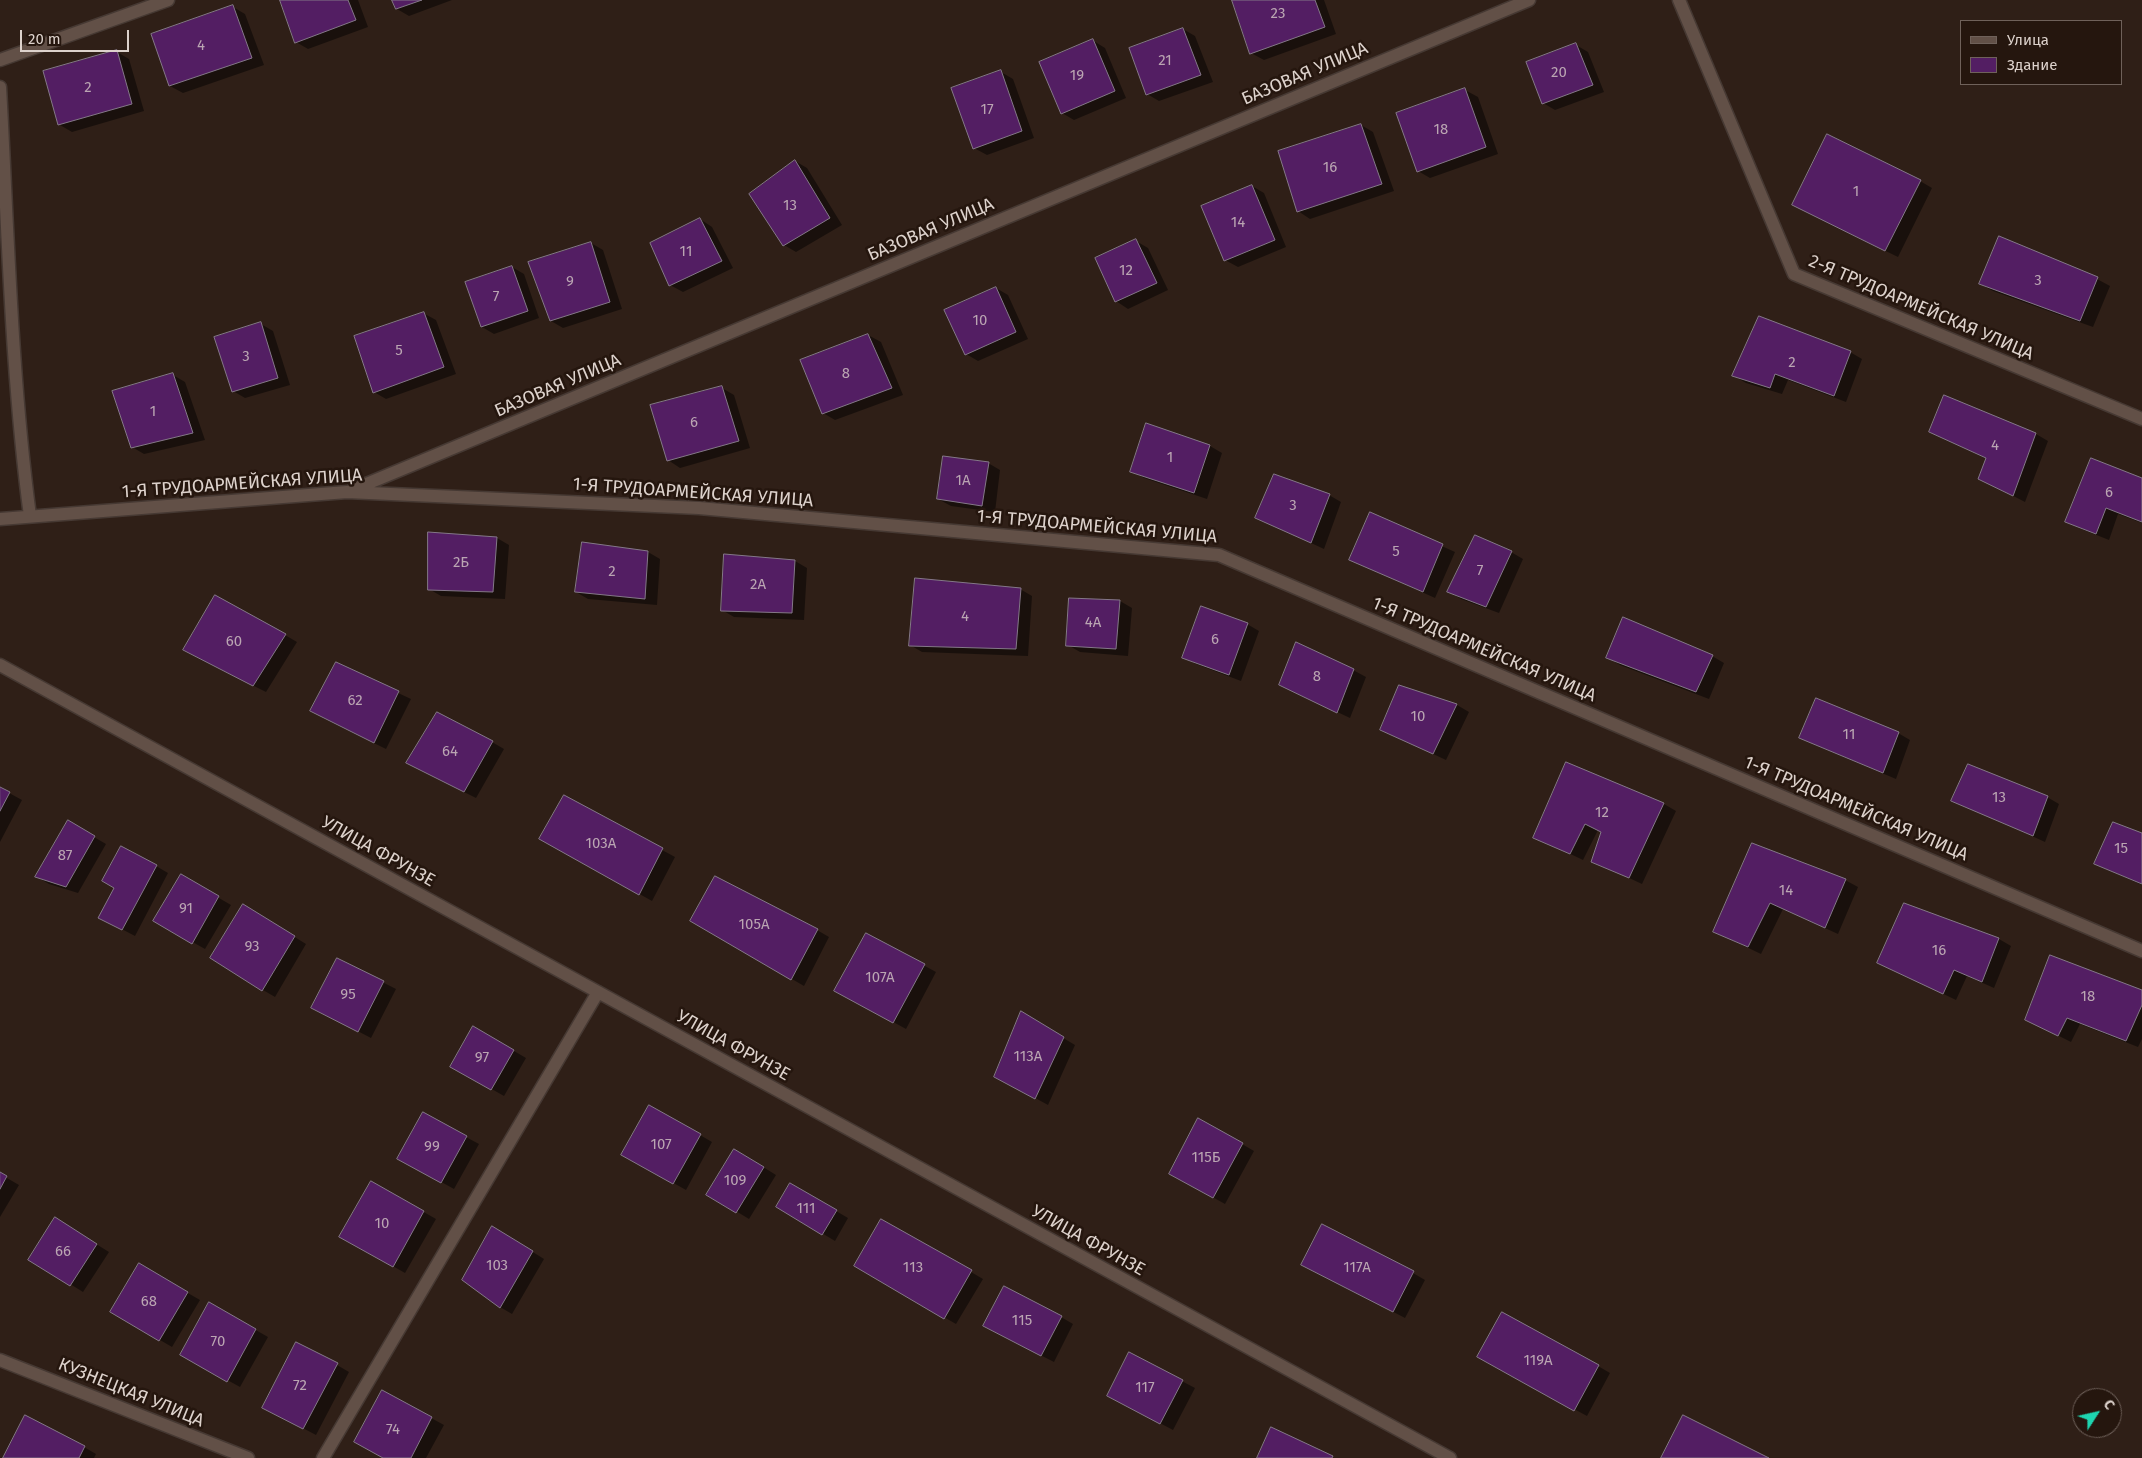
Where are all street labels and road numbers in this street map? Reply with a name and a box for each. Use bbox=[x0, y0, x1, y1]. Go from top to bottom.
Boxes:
street label: БАЗОВАЯ УЛИЦА bbox=[1239, 38, 1371, 110]
street label: БАЗОВАЯ УЛИЦА bbox=[865, 194, 997, 266]
street label: 2-Я ТРУДОАРМЕЙСКАЯ УЛИЦА bbox=[1805, 251, 2037, 365]
street label: БАЗОВАЯ УЛИЦА bbox=[492, 350, 624, 422]
street label: 1-Я ТРУДОАРМЕЙСКАЯ УЛИЦА bbox=[121, 465, 363, 503]
street label: 1-Я ТРУДОАРМЕЙСКАЯ УЛИЦА bbox=[572, 474, 814, 512]
street label: 1-Я ТРУДОАРМЕЙСКАЯ УЛИЦА bbox=[976, 506, 1218, 548]
street label: 1-Я ТРУДОАРМЕЙСКАЯ УЛИЦА bbox=[1369, 593, 1599, 707]
street label: 1-Я ТРУДОАРМЕЙСКАЯ УЛИЦА bbox=[1741, 752, 1971, 866]
street label: УЛИЦА ФРУНЗЕ bbox=[318, 812, 438, 892]
street label: УЛИЦА ФРУНЗЕ bbox=[673, 1006, 793, 1086]
street label: УЛИЦА ФРУНЗЕ bbox=[1028, 1201, 1148, 1281]
street label: КУЗНЕЦКАЯ УЛИЦА bbox=[55, 1354, 207, 1432]

